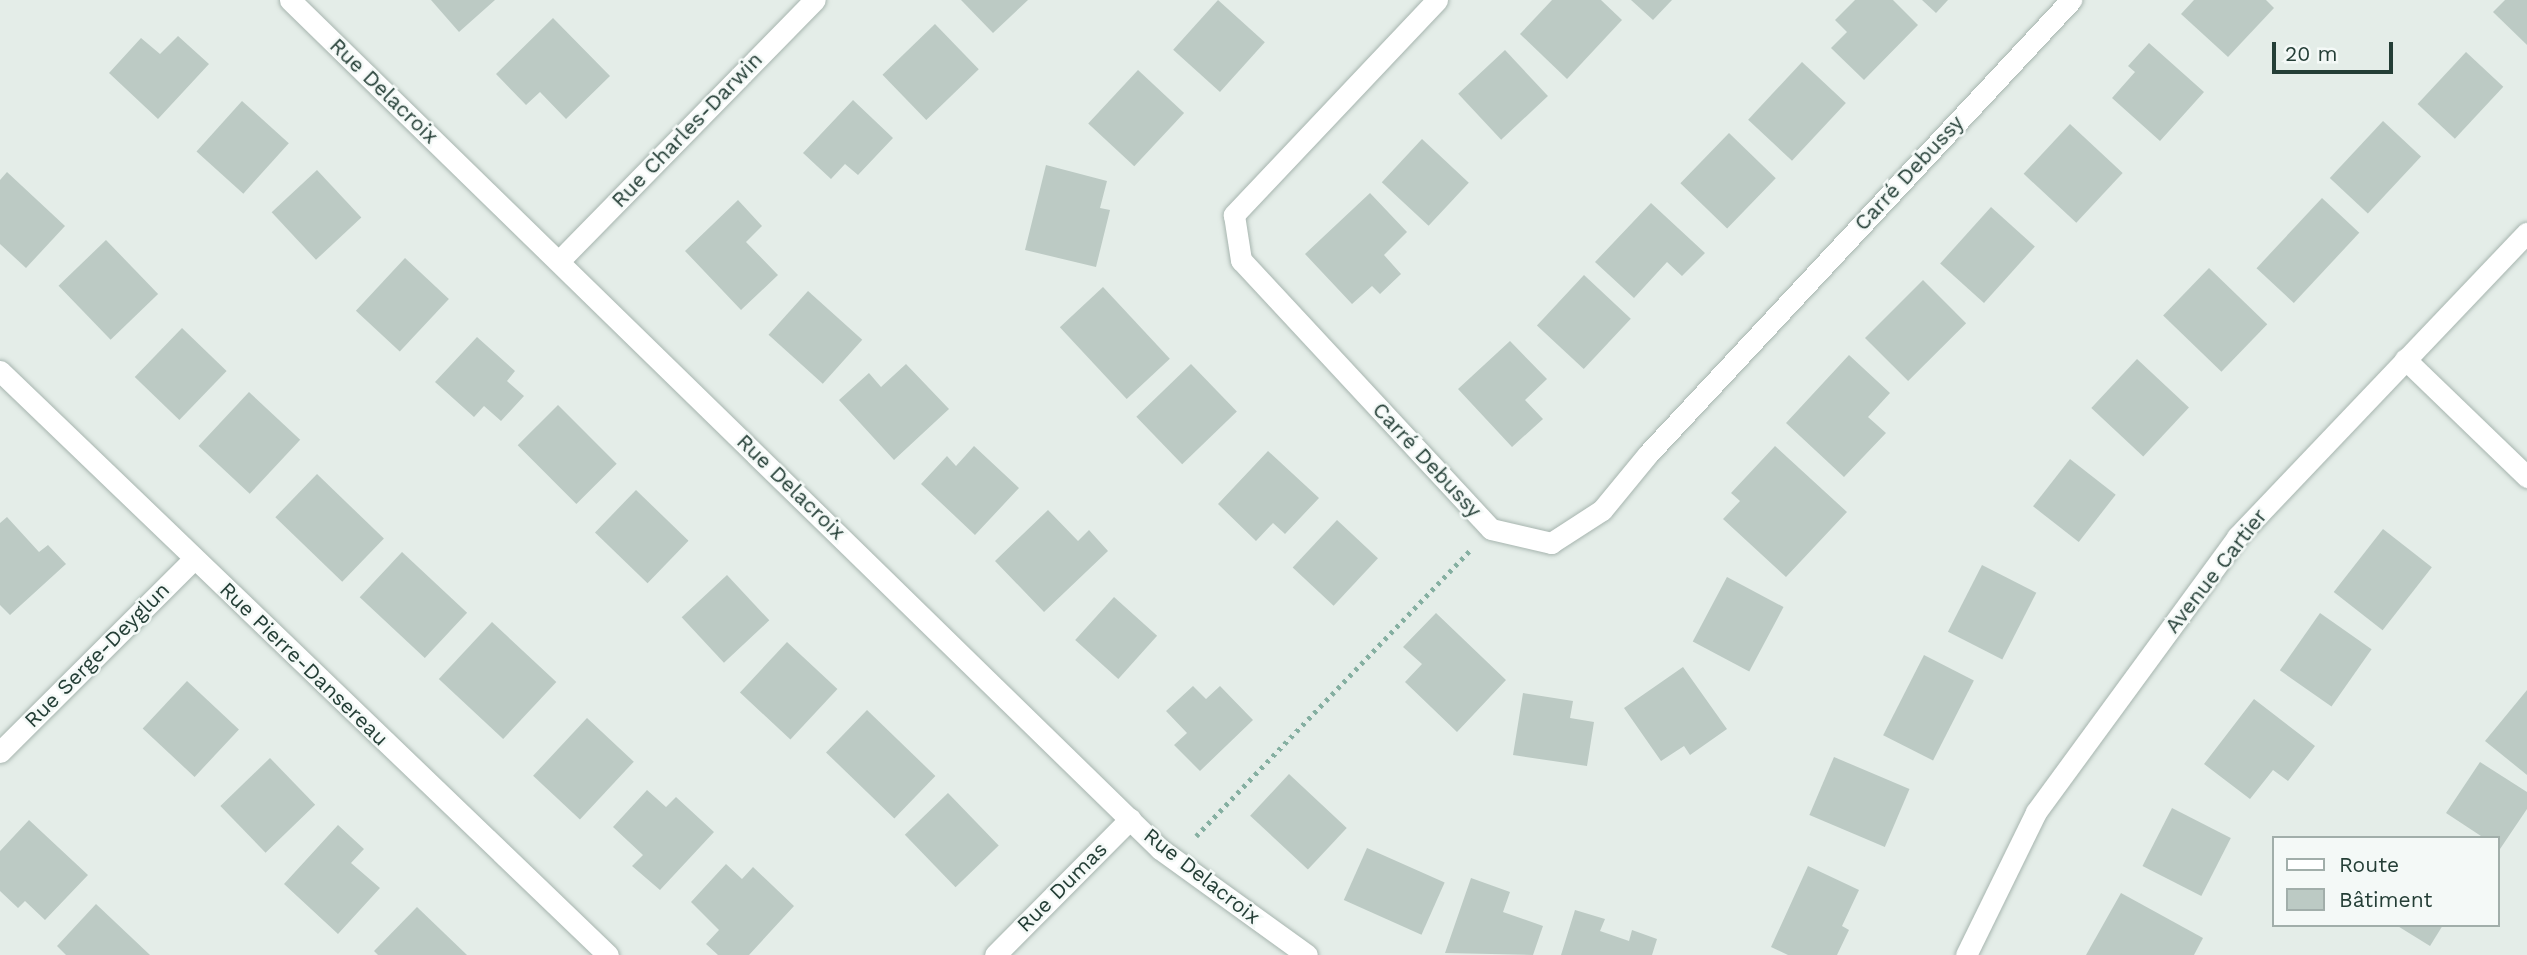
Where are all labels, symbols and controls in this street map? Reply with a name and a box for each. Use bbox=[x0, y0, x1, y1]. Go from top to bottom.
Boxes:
scale bar bbox=[2275, 28, 2396, 72]
street label: Rue Delacroix bbox=[325, 33, 443, 149]
text: 20 m bbox=[2285, 41, 2337, 66]
street label: Rue Charles-Darwin bbox=[606, 47, 768, 213]
street label: Carré Debussy bbox=[1849, 110, 1969, 236]
street label: Carré Debussy bbox=[1367, 397, 1487, 523]
street label: Rue Delacroix bbox=[732, 429, 850, 545]
street label: Avenue Cartier bbox=[2160, 504, 2272, 638]
street label: Rue Serge-Deyglun bbox=[19, 577, 175, 733]
street label: Rue Pierre-Dansereau bbox=[214, 577, 394, 751]
street label: Rue Delacroix bbox=[1139, 823, 1265, 929]
legend bbox=[2272, 836, 2499, 927]
street label: Rue Dumas bbox=[1012, 837, 1112, 937]
text: Route bbox=[2339, 852, 2399, 877]
text: Bâtiment bbox=[2339, 887, 2432, 912]

